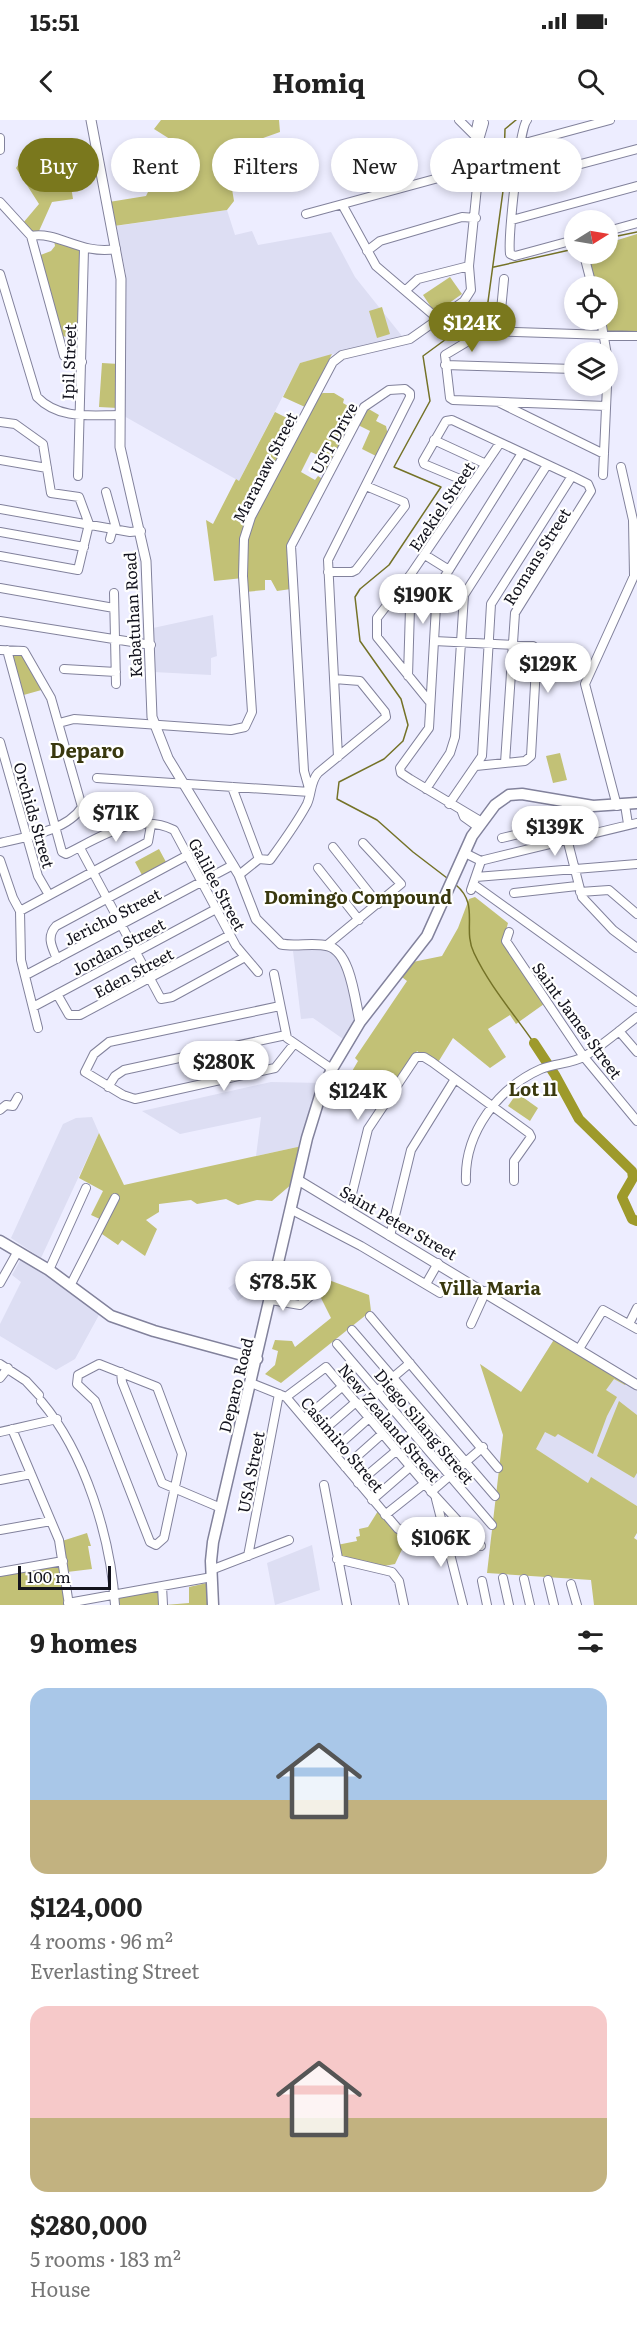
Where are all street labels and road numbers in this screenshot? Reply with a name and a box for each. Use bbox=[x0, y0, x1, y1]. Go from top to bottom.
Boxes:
street label: Ipil Street bbox=[55, 323, 81, 400]
street label: UST Drive bbox=[303, 398, 363, 478]
street label: Maranaw Street bbox=[226, 407, 303, 527]
street label: Ezekiel Street bbox=[402, 456, 480, 556]
street label: Romans Street bbox=[496, 502, 576, 609]
street label: Kabatuhan Road bbox=[117, 551, 147, 679]
street label: Orchids Street bbox=[8, 759, 62, 871]
street label: Galilee Street bbox=[183, 833, 253, 935]
street label: Jericho Street bbox=[59, 881, 165, 951]
street label: Jordan Street bbox=[67, 911, 169, 981]
street label: Eden Street bbox=[89, 941, 178, 1003]
street label: Saint James Street bbox=[527, 956, 629, 1084]
street label: Saint Peter Street bbox=[336, 1179, 463, 1266]
street label: Deparo Road bbox=[212, 1335, 258, 1435]
street label: New Zealand Street bbox=[333, 1358, 447, 1487]
street label: Diego Silang Street bbox=[369, 1363, 481, 1489]
street label: Casimiro Street bbox=[296, 1391, 391, 1498]
street label: USA Street bbox=[230, 1429, 270, 1515]

